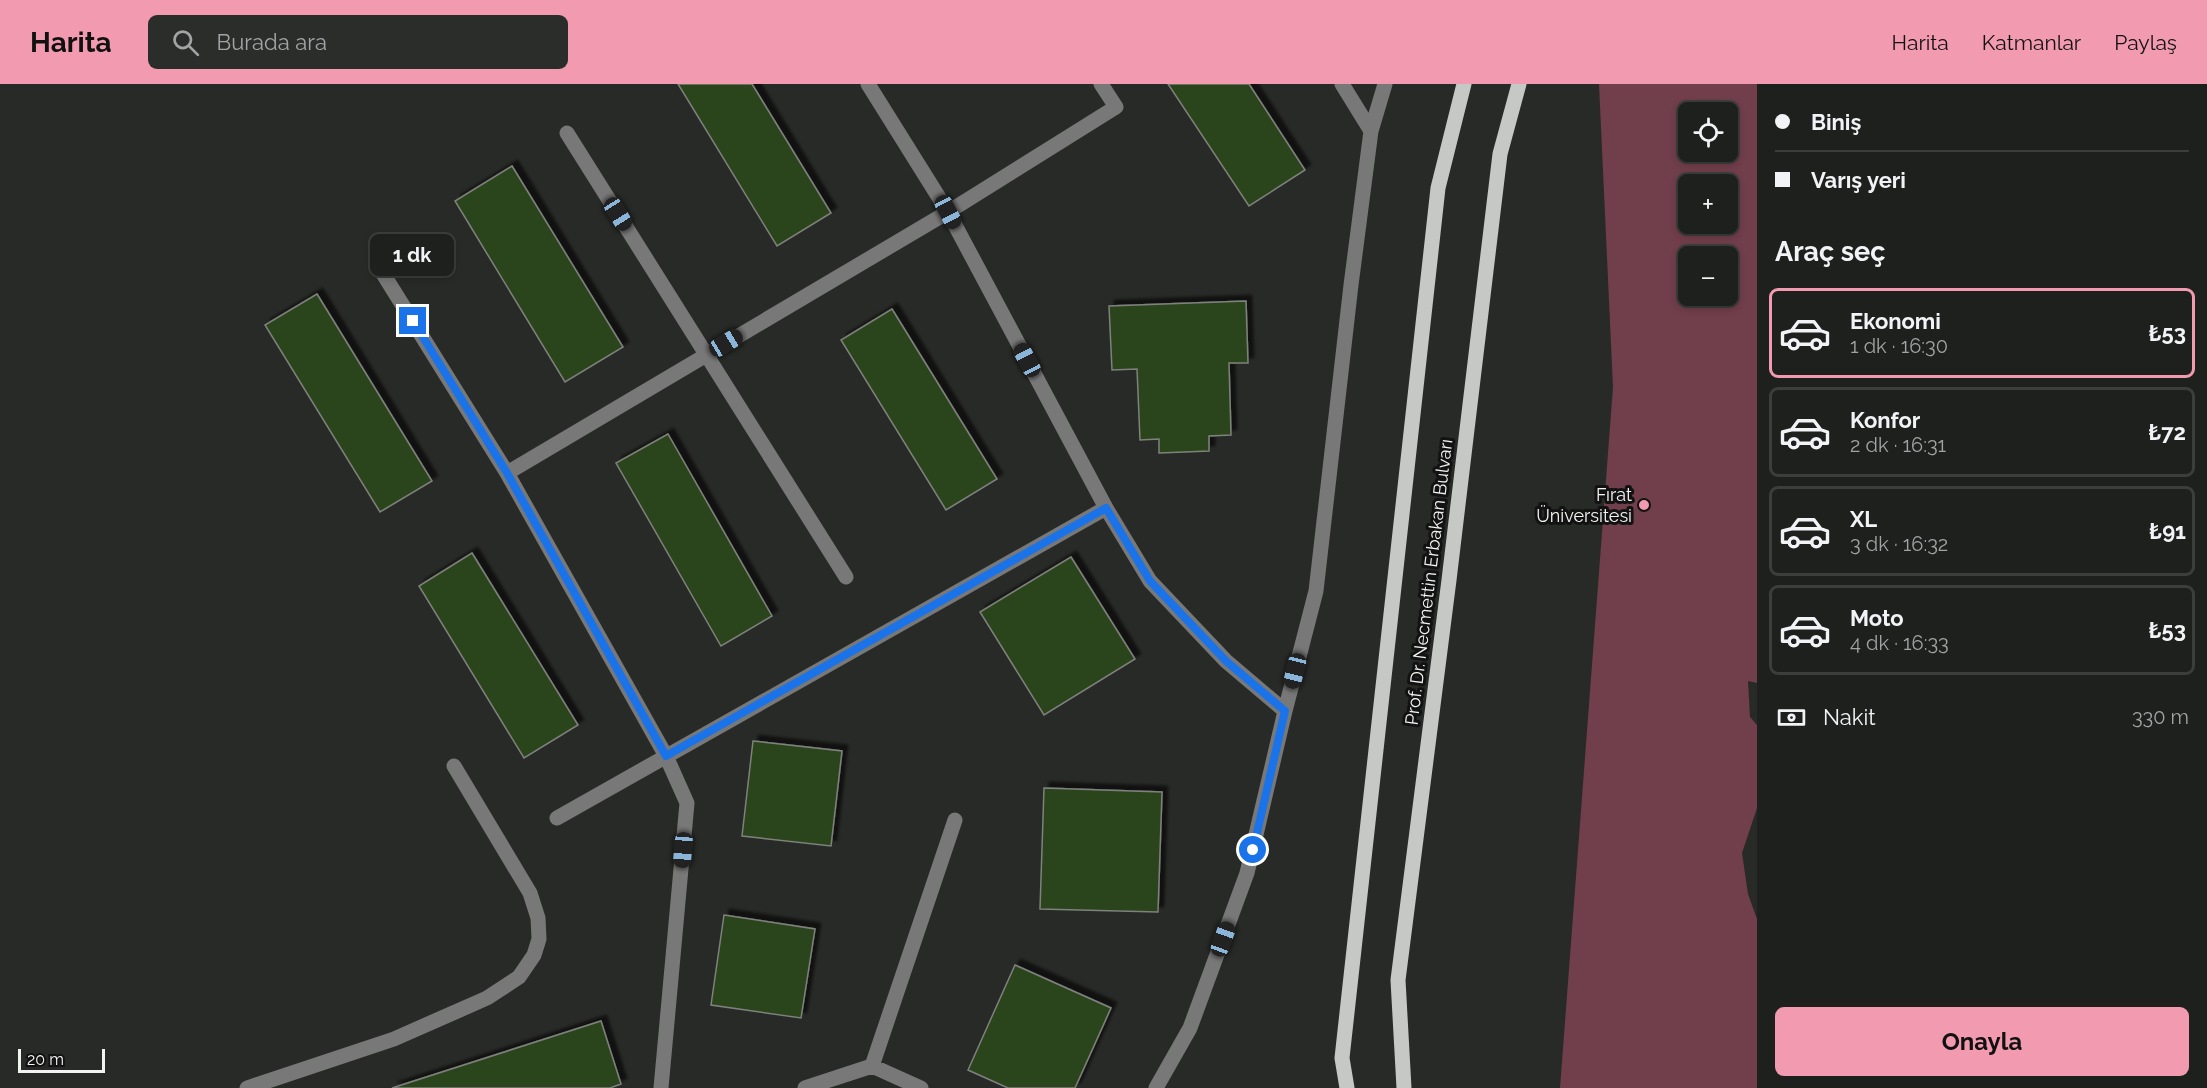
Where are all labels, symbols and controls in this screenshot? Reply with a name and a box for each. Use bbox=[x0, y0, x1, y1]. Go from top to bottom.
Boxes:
search box bbox=[148, 15, 568, 69]
text: Harita bbox=[30, 26, 112, 59]
icon: search bbox=[169, 26, 202, 59]
text: Burada ara bbox=[217, 29, 327, 55]
text: Harita bbox=[1892, 30, 1949, 55]
text: Katmanlar bbox=[1982, 30, 2081, 55]
text: Paylaş bbox=[2114, 30, 2177, 55]
map controls bbox=[1678, 102, 1738, 306]
button: locate bbox=[1678, 102, 1738, 162]
text: Biniş bbox=[1811, 109, 1861, 135]
text: Varış yeri bbox=[1811, 167, 1906, 193]
button: + bbox=[1678, 174, 1738, 234]
car bbox=[932, 192, 964, 232]
car bbox=[601, 194, 635, 234]
callout: 1 dk bbox=[371, 234, 455, 276]
text: Araç seç bbox=[1775, 236, 1885, 267]
text: 1 dk bbox=[393, 243, 431, 267]
button: − bbox=[1678, 246, 1738, 306]
icon: car bbox=[1778, 306, 1832, 360]
route end bbox=[399, 307, 426, 334]
text: Ekonomi bbox=[1850, 308, 1941, 334]
text: ₺53 bbox=[2148, 320, 2186, 346]
car bbox=[706, 326, 746, 360]
text: 1 dk · 16:30 bbox=[1850, 334, 1948, 358]
car bbox=[1011, 340, 1043, 380]
icon: car bbox=[1778, 405, 1832, 459]
text: Konfor bbox=[1850, 407, 1920, 433]
text: ₺72 bbox=[2148, 419, 2186, 445]
text: 2 dk · 16:31 bbox=[1850, 433, 1946, 457]
street label: Prof. Dr. Necmettin Erbakan Bulvarı bbox=[1401, 438, 1456, 726]
place label: Fırat Üniversitesi bbox=[1536, 484, 1632, 526]
marker: Fırat Üniversitesi bbox=[1637, 498, 1651, 512]
icon: car bbox=[1778, 504, 1832, 558]
text: XL bbox=[1850, 506, 1877, 532]
text: ₺91 bbox=[2149, 518, 2186, 544]
text: 3 dk · 16:32 bbox=[1850, 532, 1948, 556]
icon: car bbox=[1778, 603, 1832, 657]
text: Moto bbox=[1850, 605, 1904, 631]
text: ₺53 bbox=[2148, 617, 2186, 643]
text: 4 dk · 16:33 bbox=[1850, 631, 1949, 655]
car bbox=[1282, 651, 1308, 691]
icon: cash bbox=[1775, 701, 1808, 734]
text: Nakit bbox=[1823, 704, 1876, 730]
text: 330 m bbox=[2132, 705, 2189, 729]
car bbox=[672, 831, 694, 869]
route start bbox=[1239, 836, 1266, 863]
car bbox=[1208, 919, 1238, 959]
button: Onayla bbox=[1775, 1007, 2189, 1076]
scale bar bbox=[18, 1046, 105, 1074]
text: 20 m bbox=[27, 1050, 64, 1069]

